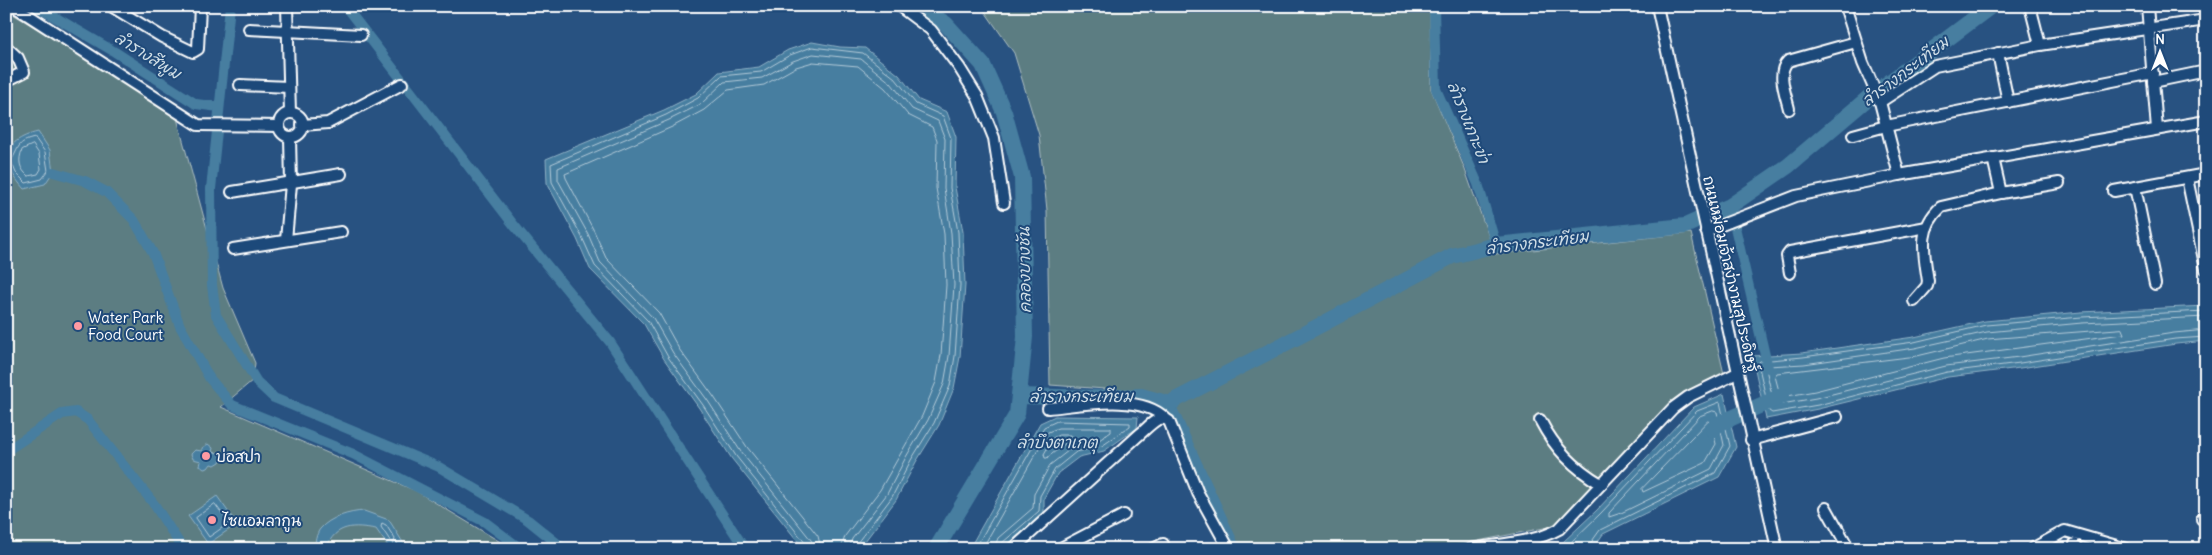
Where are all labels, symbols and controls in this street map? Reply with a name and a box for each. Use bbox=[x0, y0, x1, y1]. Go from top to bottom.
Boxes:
water label: ลำรางสีพูม bbox=[110, 27, 186, 86]
north arrow bbox=[2134, 28, 2184, 78]
text: N bbox=[2155, 30, 2165, 48]
water label: ลำรางกระเทียม bbox=[1857, 31, 1954, 110]
water label: ลำรางเกาะข่า bbox=[1444, 78, 1495, 167]
street label: ถนนหม่อมเจ้าสง่างามสุประดิษฐ์ bbox=[1697, 174, 1763, 375]
water label: คลองบางชัน bbox=[1013, 226, 1035, 313]
water label: ลำรางกระเทียม bbox=[1484, 226, 1591, 258]
place label: Water Park Food Court bbox=[88, 308, 164, 344]
marker: Water Park Food Court bbox=[72, 320, 84, 332]
water label: ลำรางกระเทียม bbox=[1029, 386, 1134, 406]
water label: ลำบึงตาเกตุ bbox=[1016, 432, 1098, 455]
place label: บ่อสปา bbox=[216, 447, 261, 466]
marker: บ่อสปา bbox=[200, 450, 212, 462]
place label: ไซแอมลากูน bbox=[221, 511, 301, 532]
marker: ไซแอมลากูน bbox=[206, 514, 218, 526]

